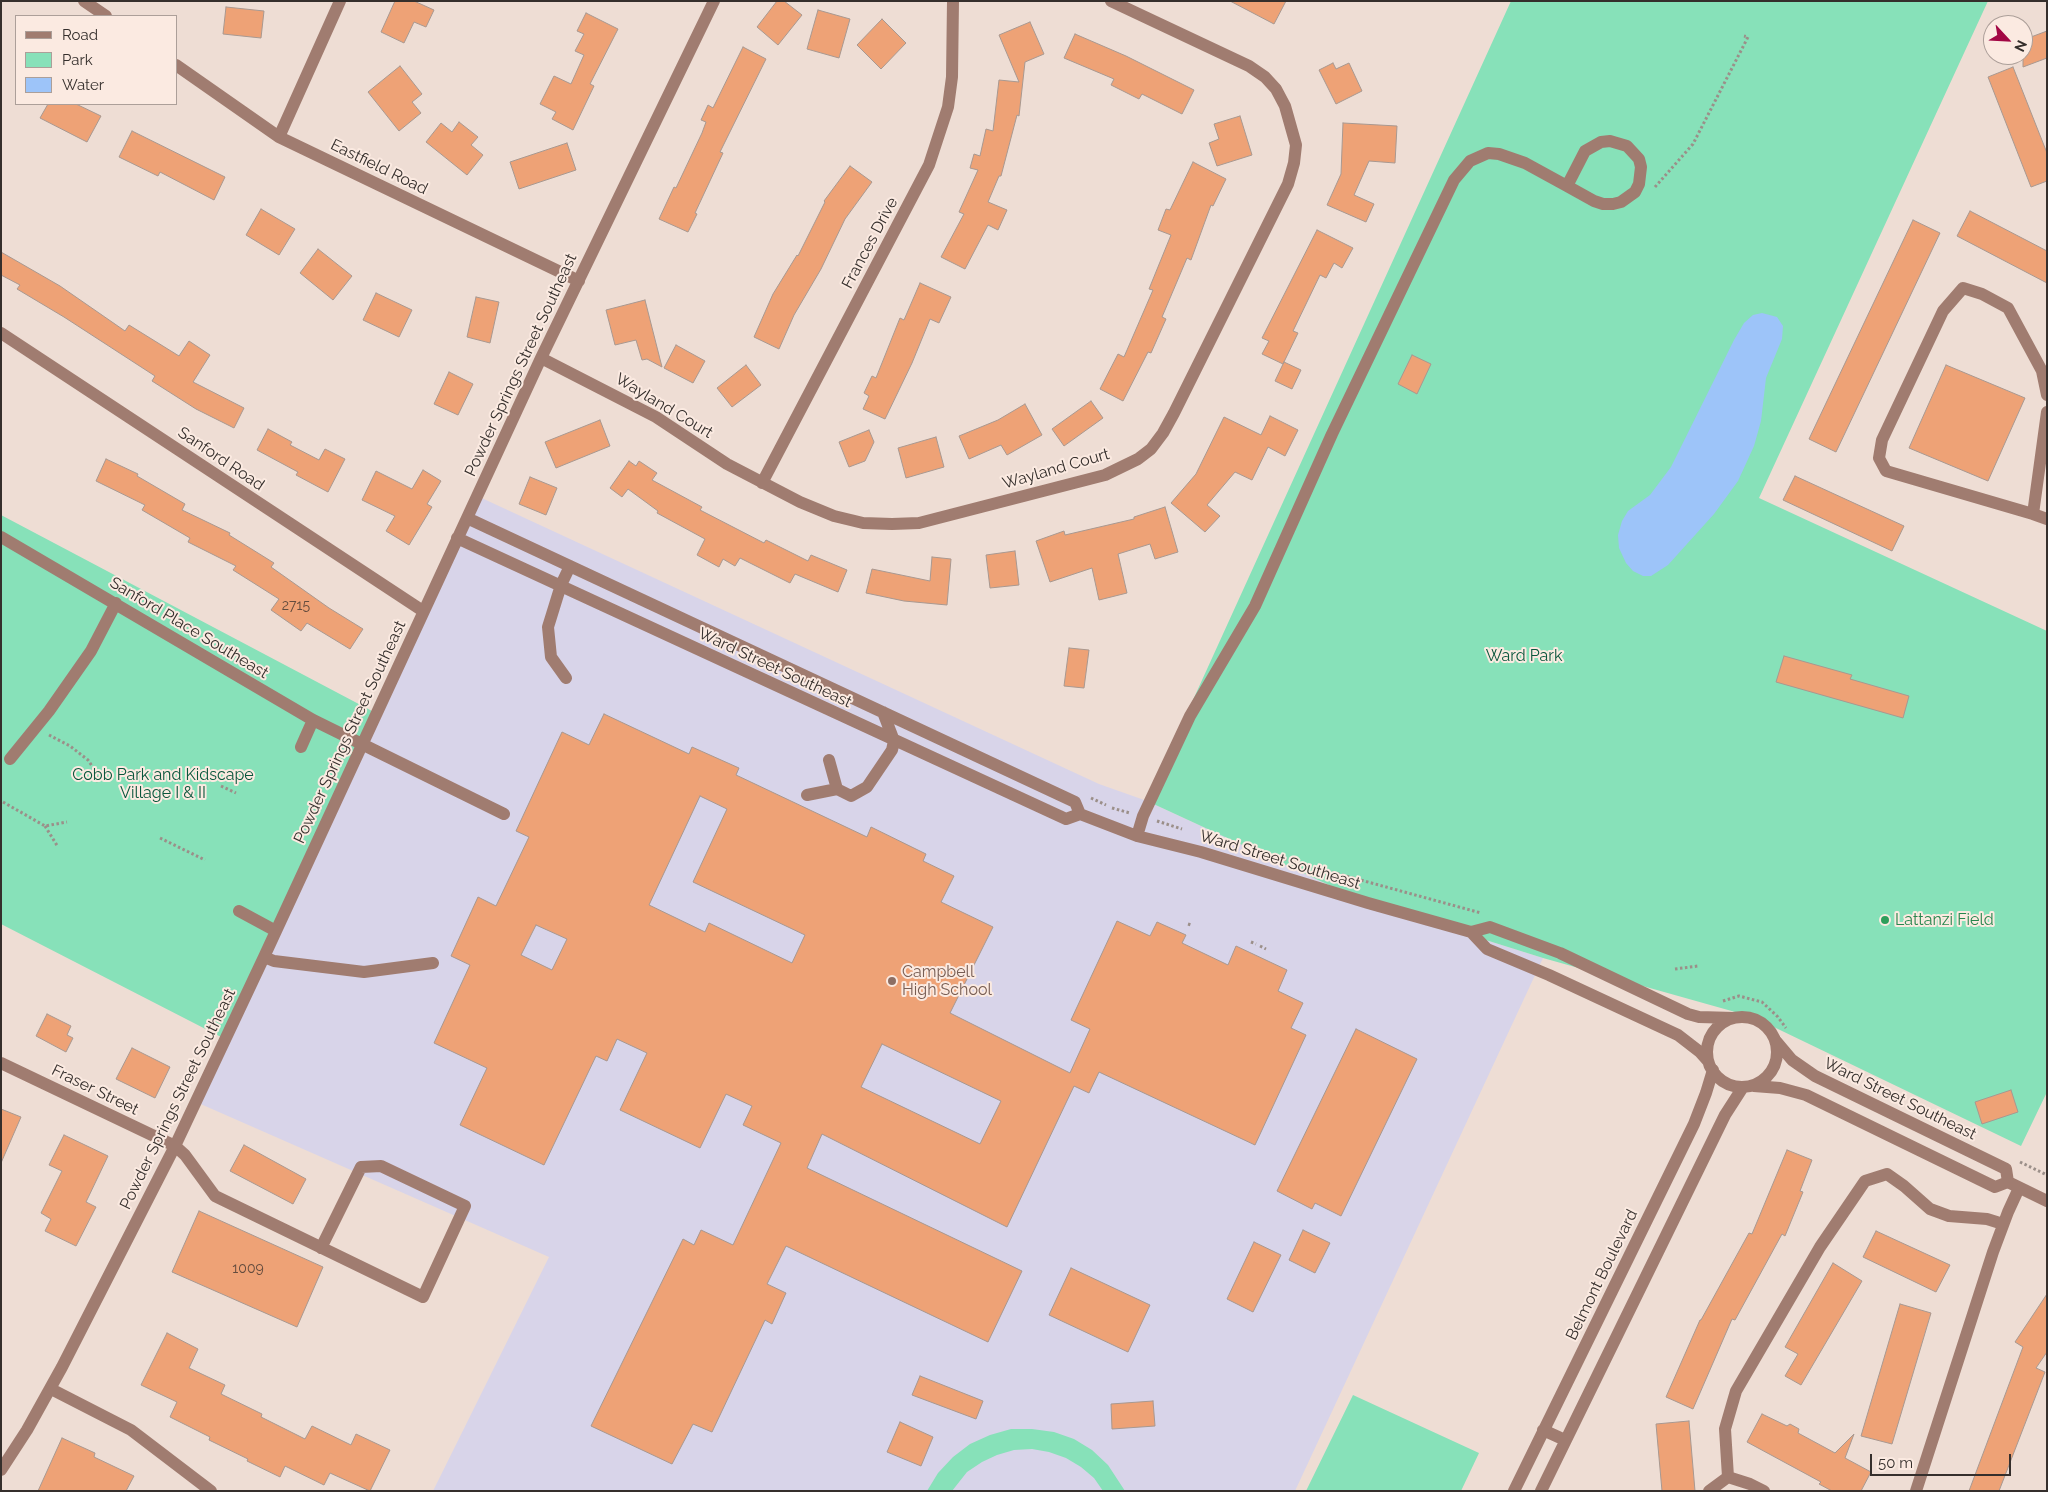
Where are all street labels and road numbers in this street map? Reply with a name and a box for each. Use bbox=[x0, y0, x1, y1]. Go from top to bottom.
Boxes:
street label: Eastfield Road bbox=[327, 135, 431, 199]
street label: Frances Drive bbox=[838, 194, 902, 292]
street label: Powder Springs Street Southeast bbox=[461, 251, 581, 479]
street label: Wayland Court bbox=[612, 369, 716, 443]
street label: Sanford Road bbox=[174, 423, 268, 495]
street label: Wayland Court bbox=[1000, 445, 1112, 493]
street label: Sanford Place Southeast bbox=[106, 573, 272, 683]
street label: Powder Springs Street Southeast bbox=[290, 618, 410, 846]
street label: Ward Street Southeast bbox=[695, 624, 855, 712]
street label: Ward Street Southeast bbox=[1197, 826, 1363, 894]
street label: Powder Springs Street Southeast bbox=[116, 985, 240, 1213]
street label: Ward Street Southeast bbox=[1821, 1054, 1979, 1144]
street label: Fraser Street bbox=[48, 1061, 142, 1119]
street label: Belmont Boulevard bbox=[1562, 1207, 1642, 1343]

